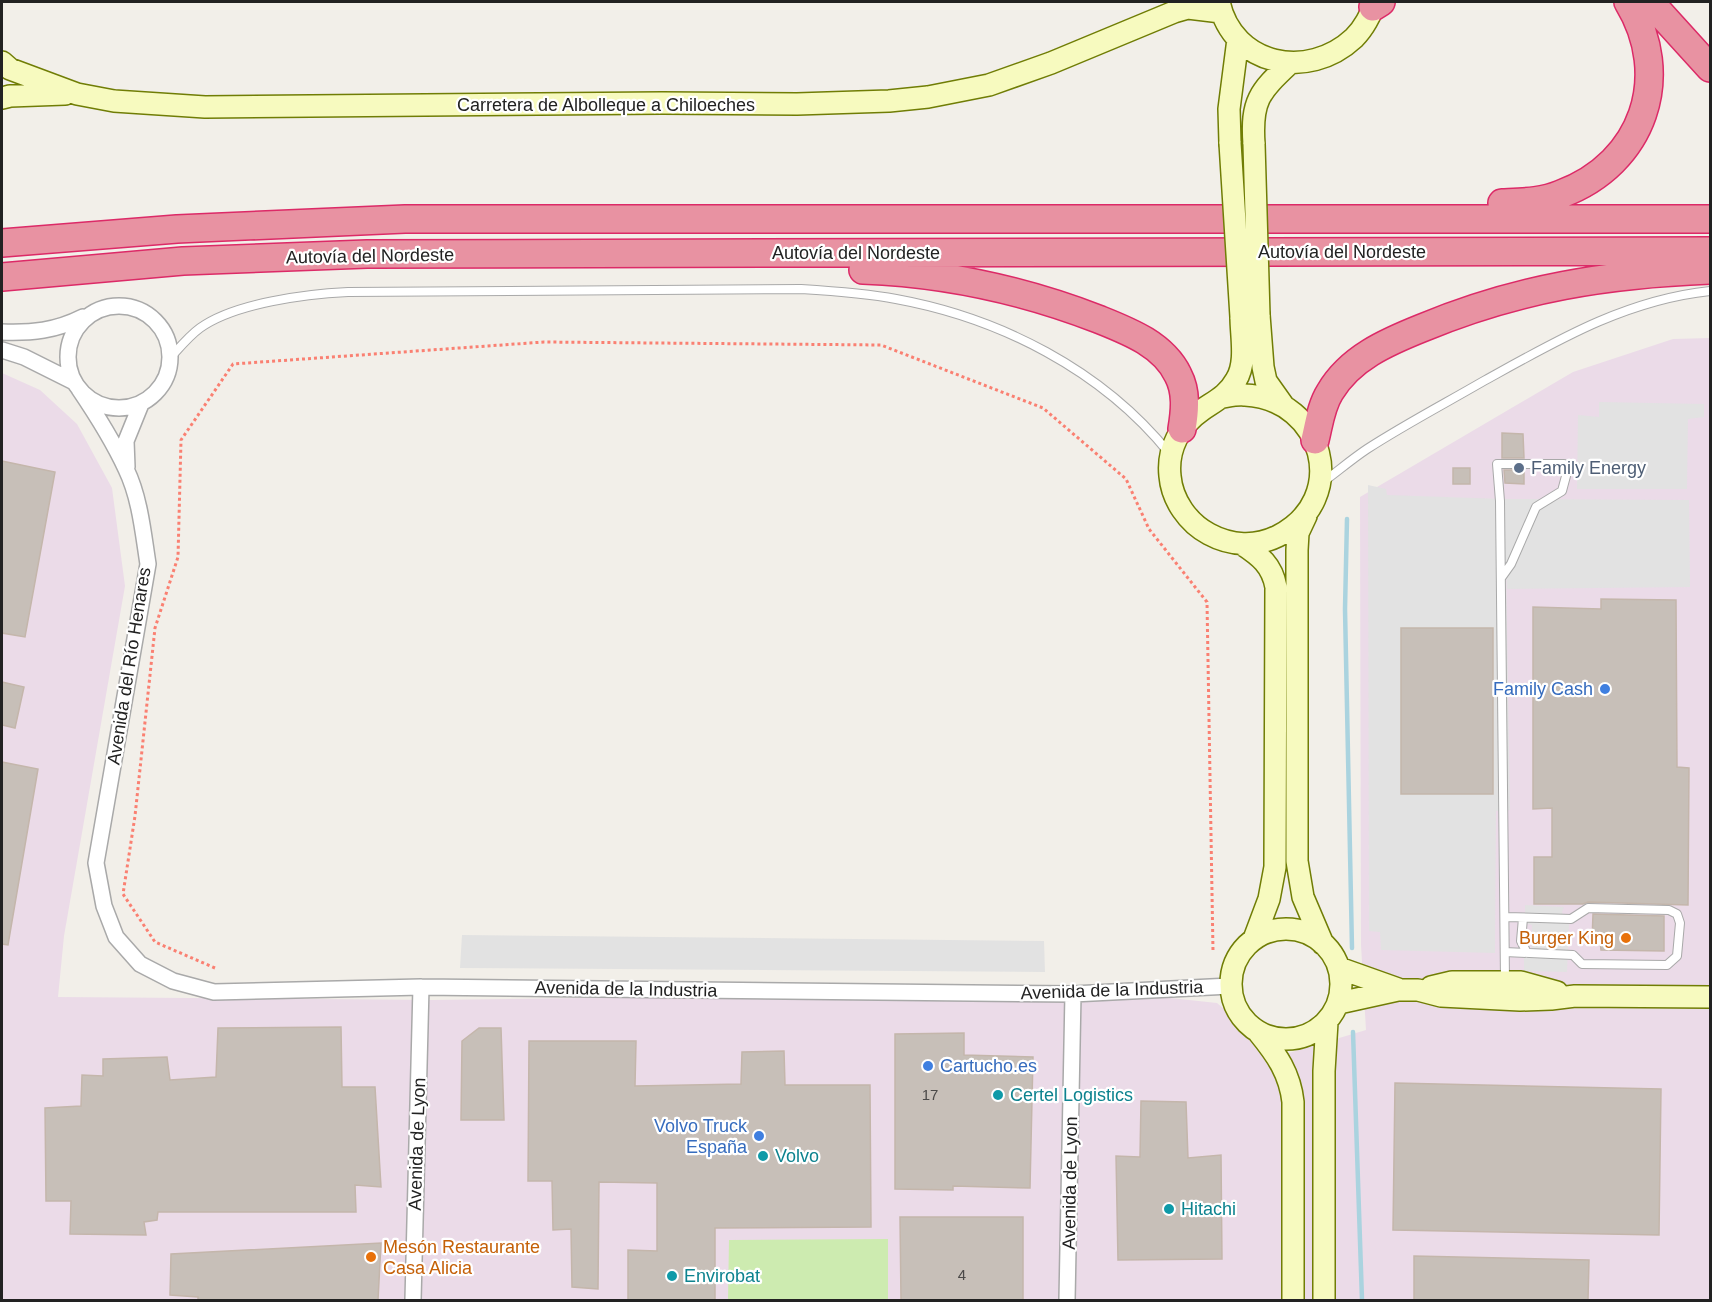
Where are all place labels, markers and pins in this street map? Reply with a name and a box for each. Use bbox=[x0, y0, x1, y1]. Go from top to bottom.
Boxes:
place label: Family Energy bbox=[1531, 458, 1646, 478]
marker: Family Energy bbox=[1512, 461, 1526, 475]
place label: Family Cash bbox=[1493, 679, 1593, 699]
marker: Family Cash bbox=[1598, 682, 1612, 696]
place label: Burger King bbox=[1519, 928, 1614, 948]
marker: Burger King bbox=[1619, 931, 1633, 945]
place label: Cartucho.es bbox=[940, 1056, 1037, 1076]
marker: Cartucho.es bbox=[921, 1059, 935, 1073]
place label: Certel Logistics bbox=[1010, 1085, 1133, 1105]
marker: Certel Logistics bbox=[991, 1088, 1005, 1102]
place label: Volvo Truck España bbox=[654, 1116, 748, 1157]
marker: Volvo Truck España bbox=[752, 1129, 766, 1143]
place label: Volvo bbox=[775, 1146, 819, 1166]
marker: Volvo bbox=[756, 1149, 770, 1163]
place label: Hitachi bbox=[1181, 1199, 1236, 1219]
marker: Hitachi bbox=[1162, 1202, 1176, 1216]
place label: Mesón Restaurante Casa Alicia bbox=[383, 1237, 540, 1278]
marker: Mesón Restaurante Casa Alicia bbox=[364, 1250, 378, 1264]
place label: Envirobat bbox=[684, 1266, 760, 1286]
marker: Envirobat bbox=[665, 1269, 679, 1283]

